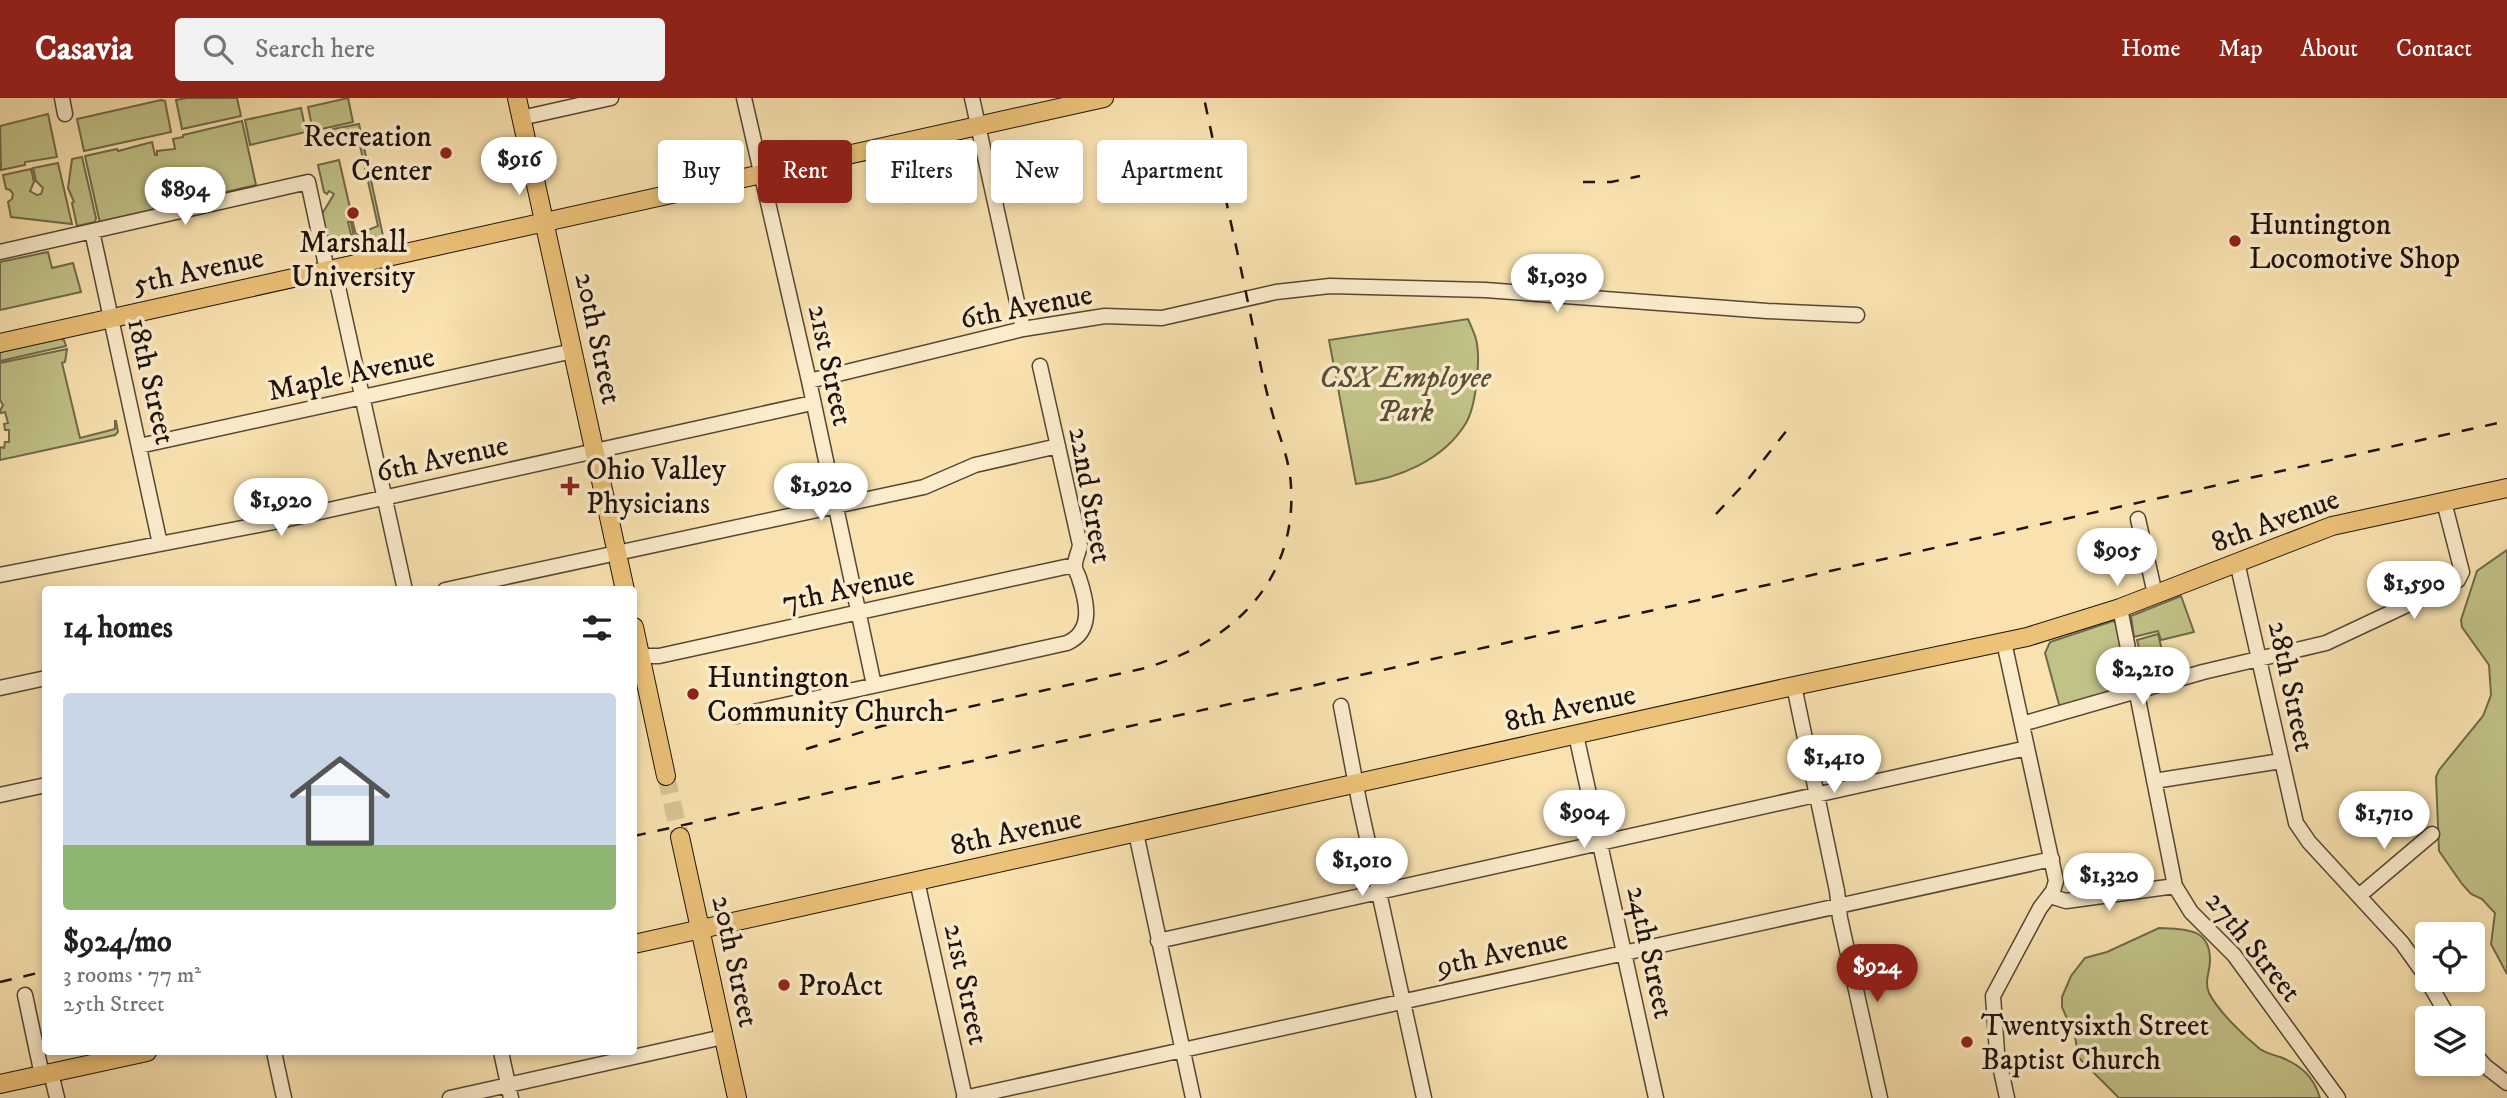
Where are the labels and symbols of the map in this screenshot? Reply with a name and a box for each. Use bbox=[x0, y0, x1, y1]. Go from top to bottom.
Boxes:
place label: Recreation Center bbox=[303, 119, 432, 190]
pin: $916 bbox=[478, 138, 560, 197]
marker: Recreation Center bbox=[438, 145, 454, 161]
pin: $894 bbox=[144, 167, 226, 227]
marker: Marshall University bbox=[345, 205, 361, 221]
place label: Huntington Locomotive Shop bbox=[2249, 207, 2460, 278]
place label: Marshall University bbox=[291, 225, 416, 296]
marker: Huntington Locomotive Shop bbox=[2227, 233, 2243, 249]
street label: 5th Avenue bbox=[129, 240, 267, 303]
pin: $1,030 bbox=[1500, 254, 1614, 314]
street label: 20th Street bbox=[566, 269, 630, 408]
street label: 6th Avenue bbox=[957, 277, 1096, 338]
street label: 21st Street bbox=[799, 301, 860, 429]
street label: 18th Street bbox=[118, 314, 183, 448]
street label: Maple Avenue bbox=[265, 339, 438, 410]
park label: CSX Employee Park bbox=[1319, 360, 1492, 431]
street label: 22nd Street bbox=[1059, 424, 1120, 566]
street label: 6th Avenue bbox=[373, 427, 512, 491]
place label: Ohio Valley Physicians bbox=[586, 452, 727, 523]
pin: $1,920 bbox=[764, 464, 878, 523]
marker: Ohio Valley Physicians bbox=[560, 476, 580, 496]
pin: $1,920 bbox=[224, 478, 338, 538]
street label: 8th Avenue bbox=[2207, 481, 2344, 562]
pin: $905 bbox=[2076, 528, 2158, 588]
street label: 7th Avenue bbox=[779, 557, 918, 622]
pin: $1,590 bbox=[2357, 561, 2471, 621]
street label: 28th Street bbox=[2259, 618, 2322, 755]
pin: $2,210 bbox=[2086, 648, 2200, 707]
place label: Huntington Community Church bbox=[707, 660, 945, 731]
street label: 8th Avenue bbox=[1501, 677, 1639, 740]
marker: Huntington Community Church bbox=[685, 686, 701, 702]
pin: $1,410 bbox=[1777, 736, 1891, 795]
pin: $904 bbox=[1543, 790, 1625, 850]
pin: $1,710 bbox=[2327, 792, 2441, 851]
street label: 8th Avenue bbox=[947, 801, 1085, 864]
pin: $1,010 bbox=[1305, 838, 1419, 898]
pin: $1,320 bbox=[2052, 854, 2166, 913]
street label: 24th Street bbox=[1617, 883, 1682, 1022]
street label: 27th Street bbox=[2197, 884, 2309, 1010]
street label: 20th Street bbox=[703, 892, 767, 1031]
street label: 21st Street bbox=[935, 920, 996, 1048]
street label: 9th Avenue bbox=[1431, 922, 1571, 986]
pin: $924 bbox=[1836, 944, 1918, 1004]
place label: ProAct bbox=[798, 968, 883, 1005]
marker: ProAct bbox=[776, 977, 792, 993]
place label: Twentysixth Street Baptist Church bbox=[1981, 1008, 2209, 1079]
marker: Twentysixth Street Baptist Church bbox=[1959, 1034, 1975, 1050]

